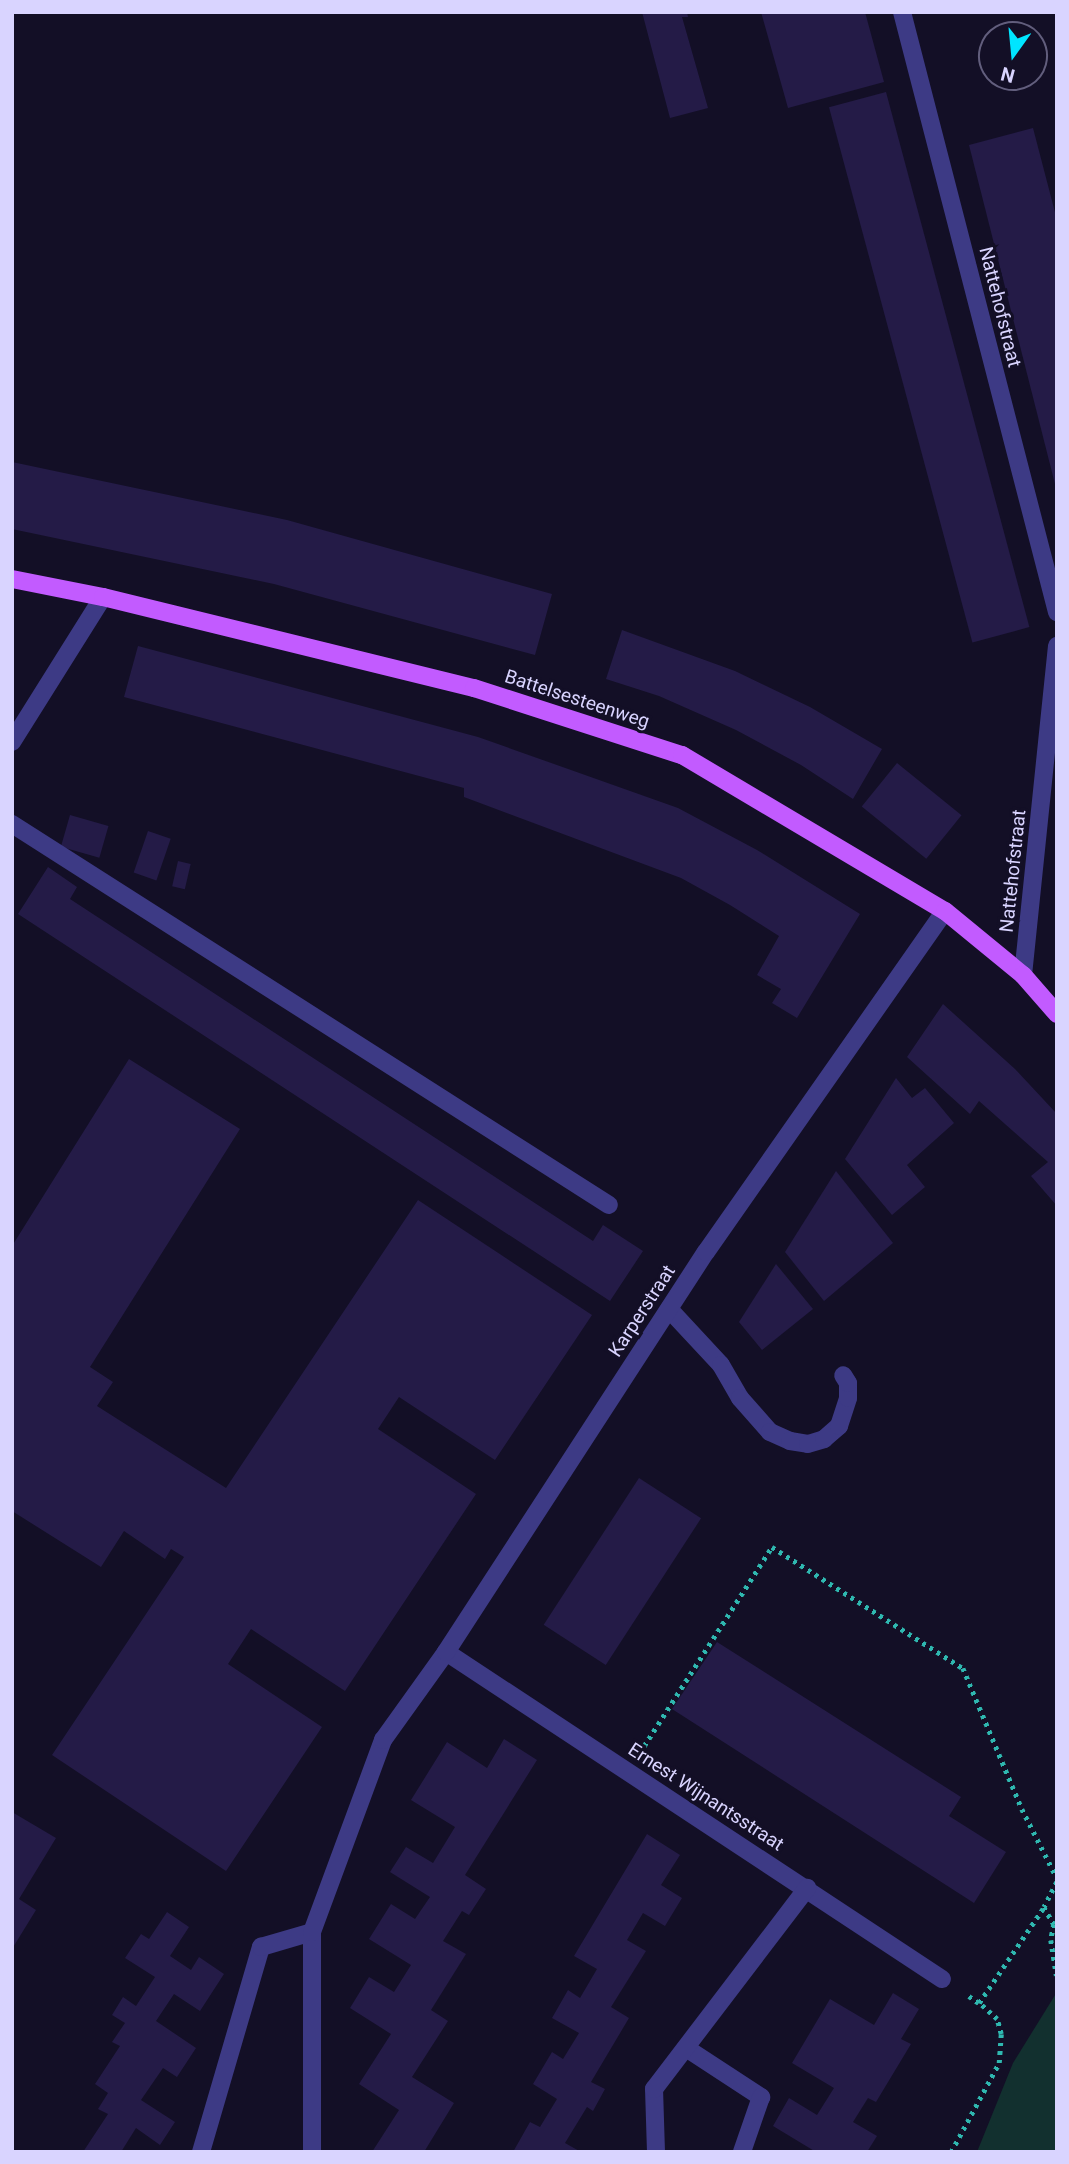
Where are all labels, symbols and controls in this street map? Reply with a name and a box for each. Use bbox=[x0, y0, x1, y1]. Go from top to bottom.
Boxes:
north arrow bbox=[978, 21, 1048, 91]
text: N bbox=[999, 62, 1017, 88]
street label: Nattehofstraat bbox=[974, 244, 1026, 370]
street label: Battelsesteenweg bbox=[502, 665, 652, 733]
street label: Nattehofstraat bbox=[995, 809, 1031, 933]
street label: Karperstraat bbox=[604, 1261, 680, 1361]
street label: Ernest Wijnantsstraat bbox=[624, 1738, 788, 1856]

